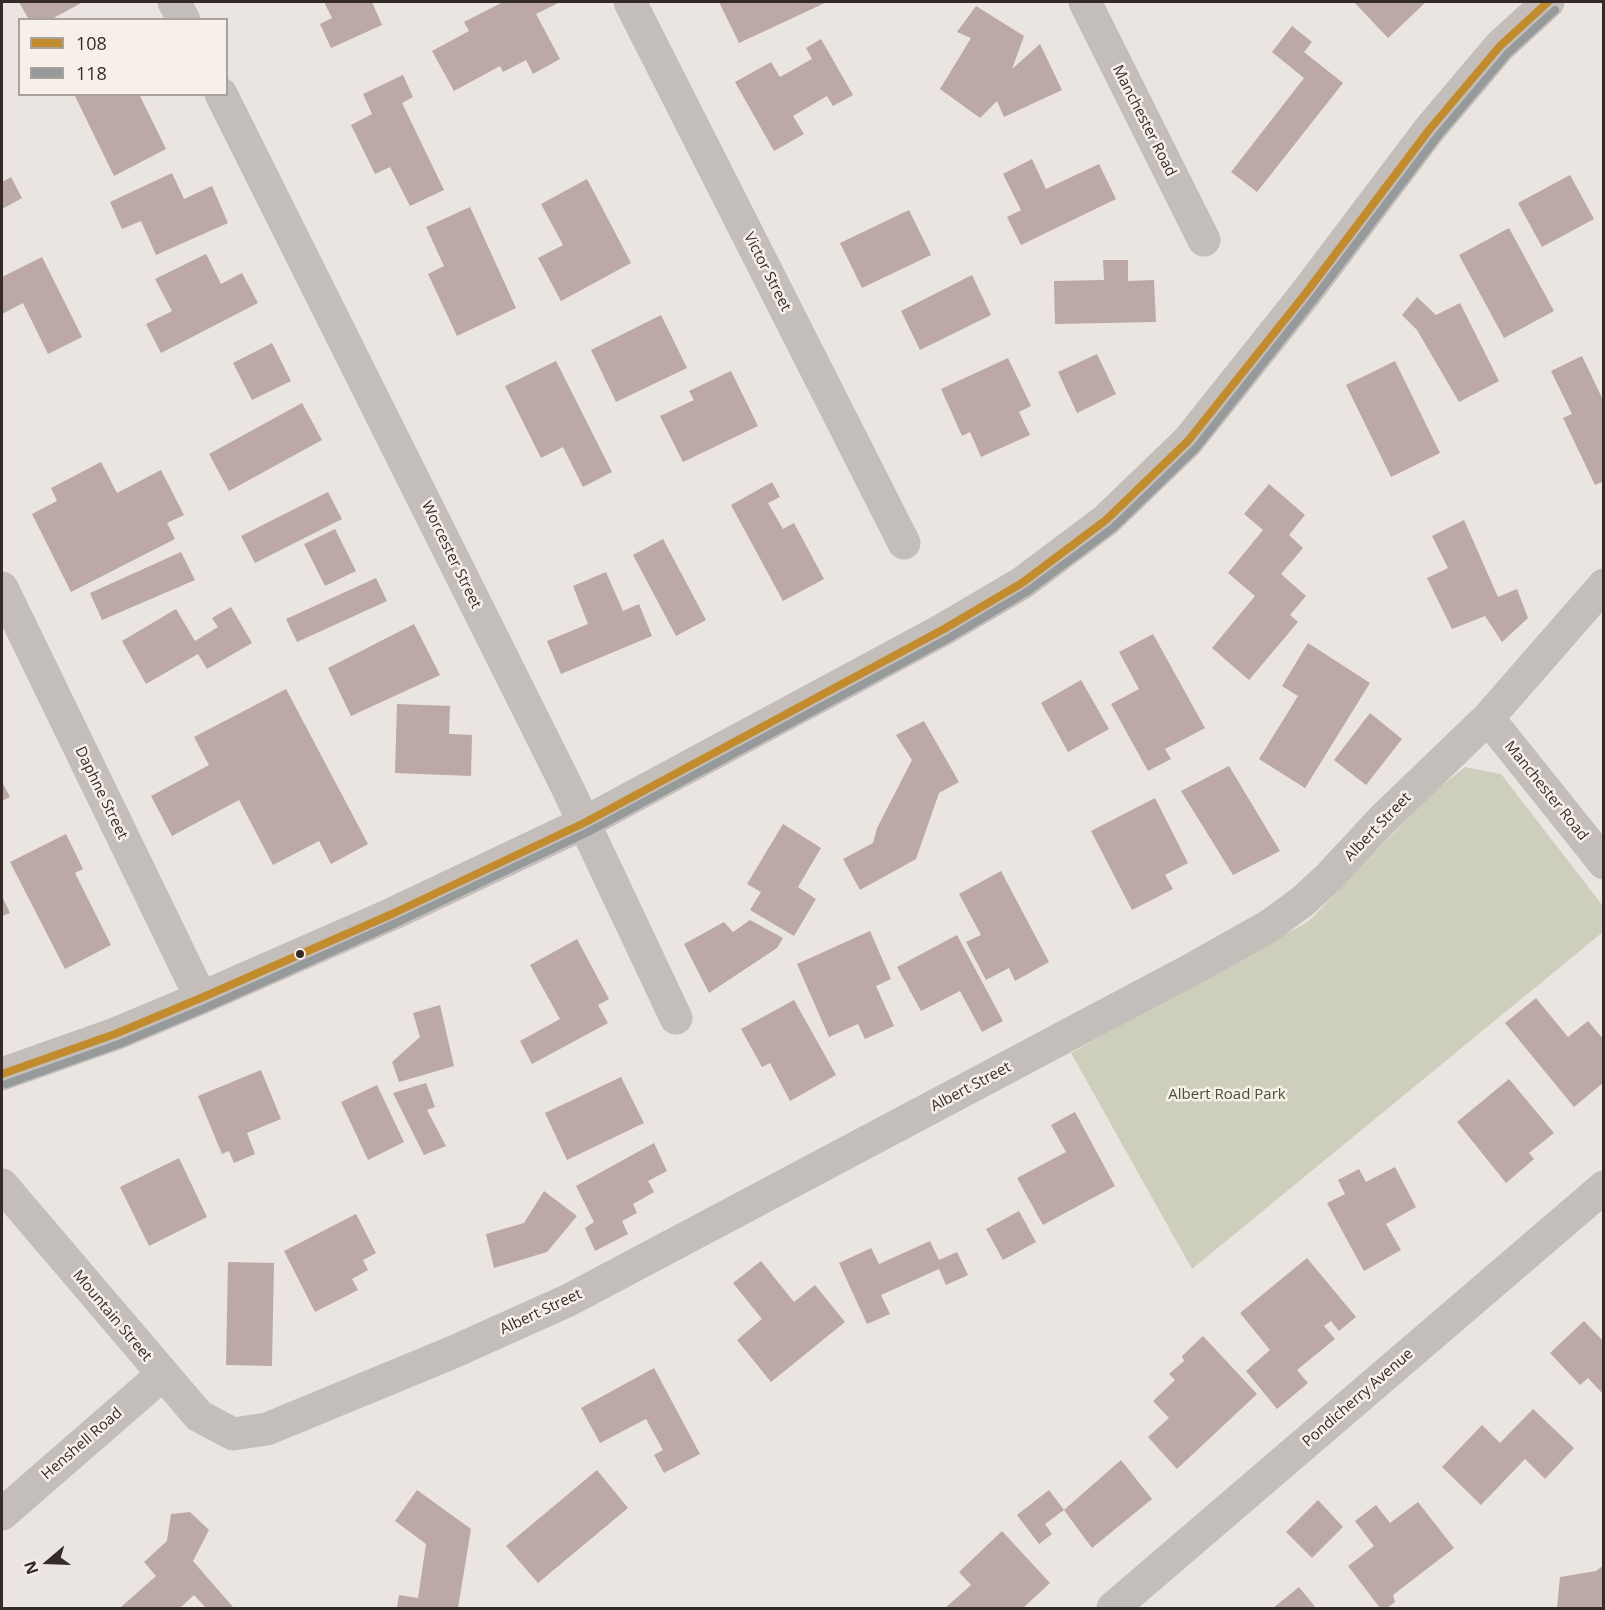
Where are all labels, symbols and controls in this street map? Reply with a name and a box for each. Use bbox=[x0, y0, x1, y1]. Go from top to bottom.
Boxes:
legend bbox=[18, 18, 228, 96]
text: 108 bbox=[76, 31, 107, 55]
text: 118 bbox=[76, 61, 107, 85]
street label: Manchester Road bbox=[1108, 62, 1180, 180]
street label: Victor Street bbox=[739, 230, 795, 314]
street label: Worcester Street bbox=[417, 498, 485, 612]
street label: Manchester Road bbox=[1500, 738, 1592, 844]
street label: Daphne Street bbox=[71, 744, 131, 842]
street label: Albert Street bbox=[1341, 789, 1415, 865]
unlabelled marker bbox=[294, 948, 306, 960]
street label: Albert Street bbox=[928, 1058, 1014, 1116]
park label: Albert Road Park bbox=[1168, 1086, 1286, 1104]
street label: Mountain Street bbox=[69, 1267, 155, 1365]
street label: Albert Street bbox=[497, 1285, 585, 1339]
street label: Pondicherry Avenue bbox=[1299, 1345, 1417, 1451]
street label: Henshell Road bbox=[38, 1404, 126, 1484]
north arrow bbox=[18, 1532, 78, 1592]
text: N bbox=[18, 1558, 44, 1578]

